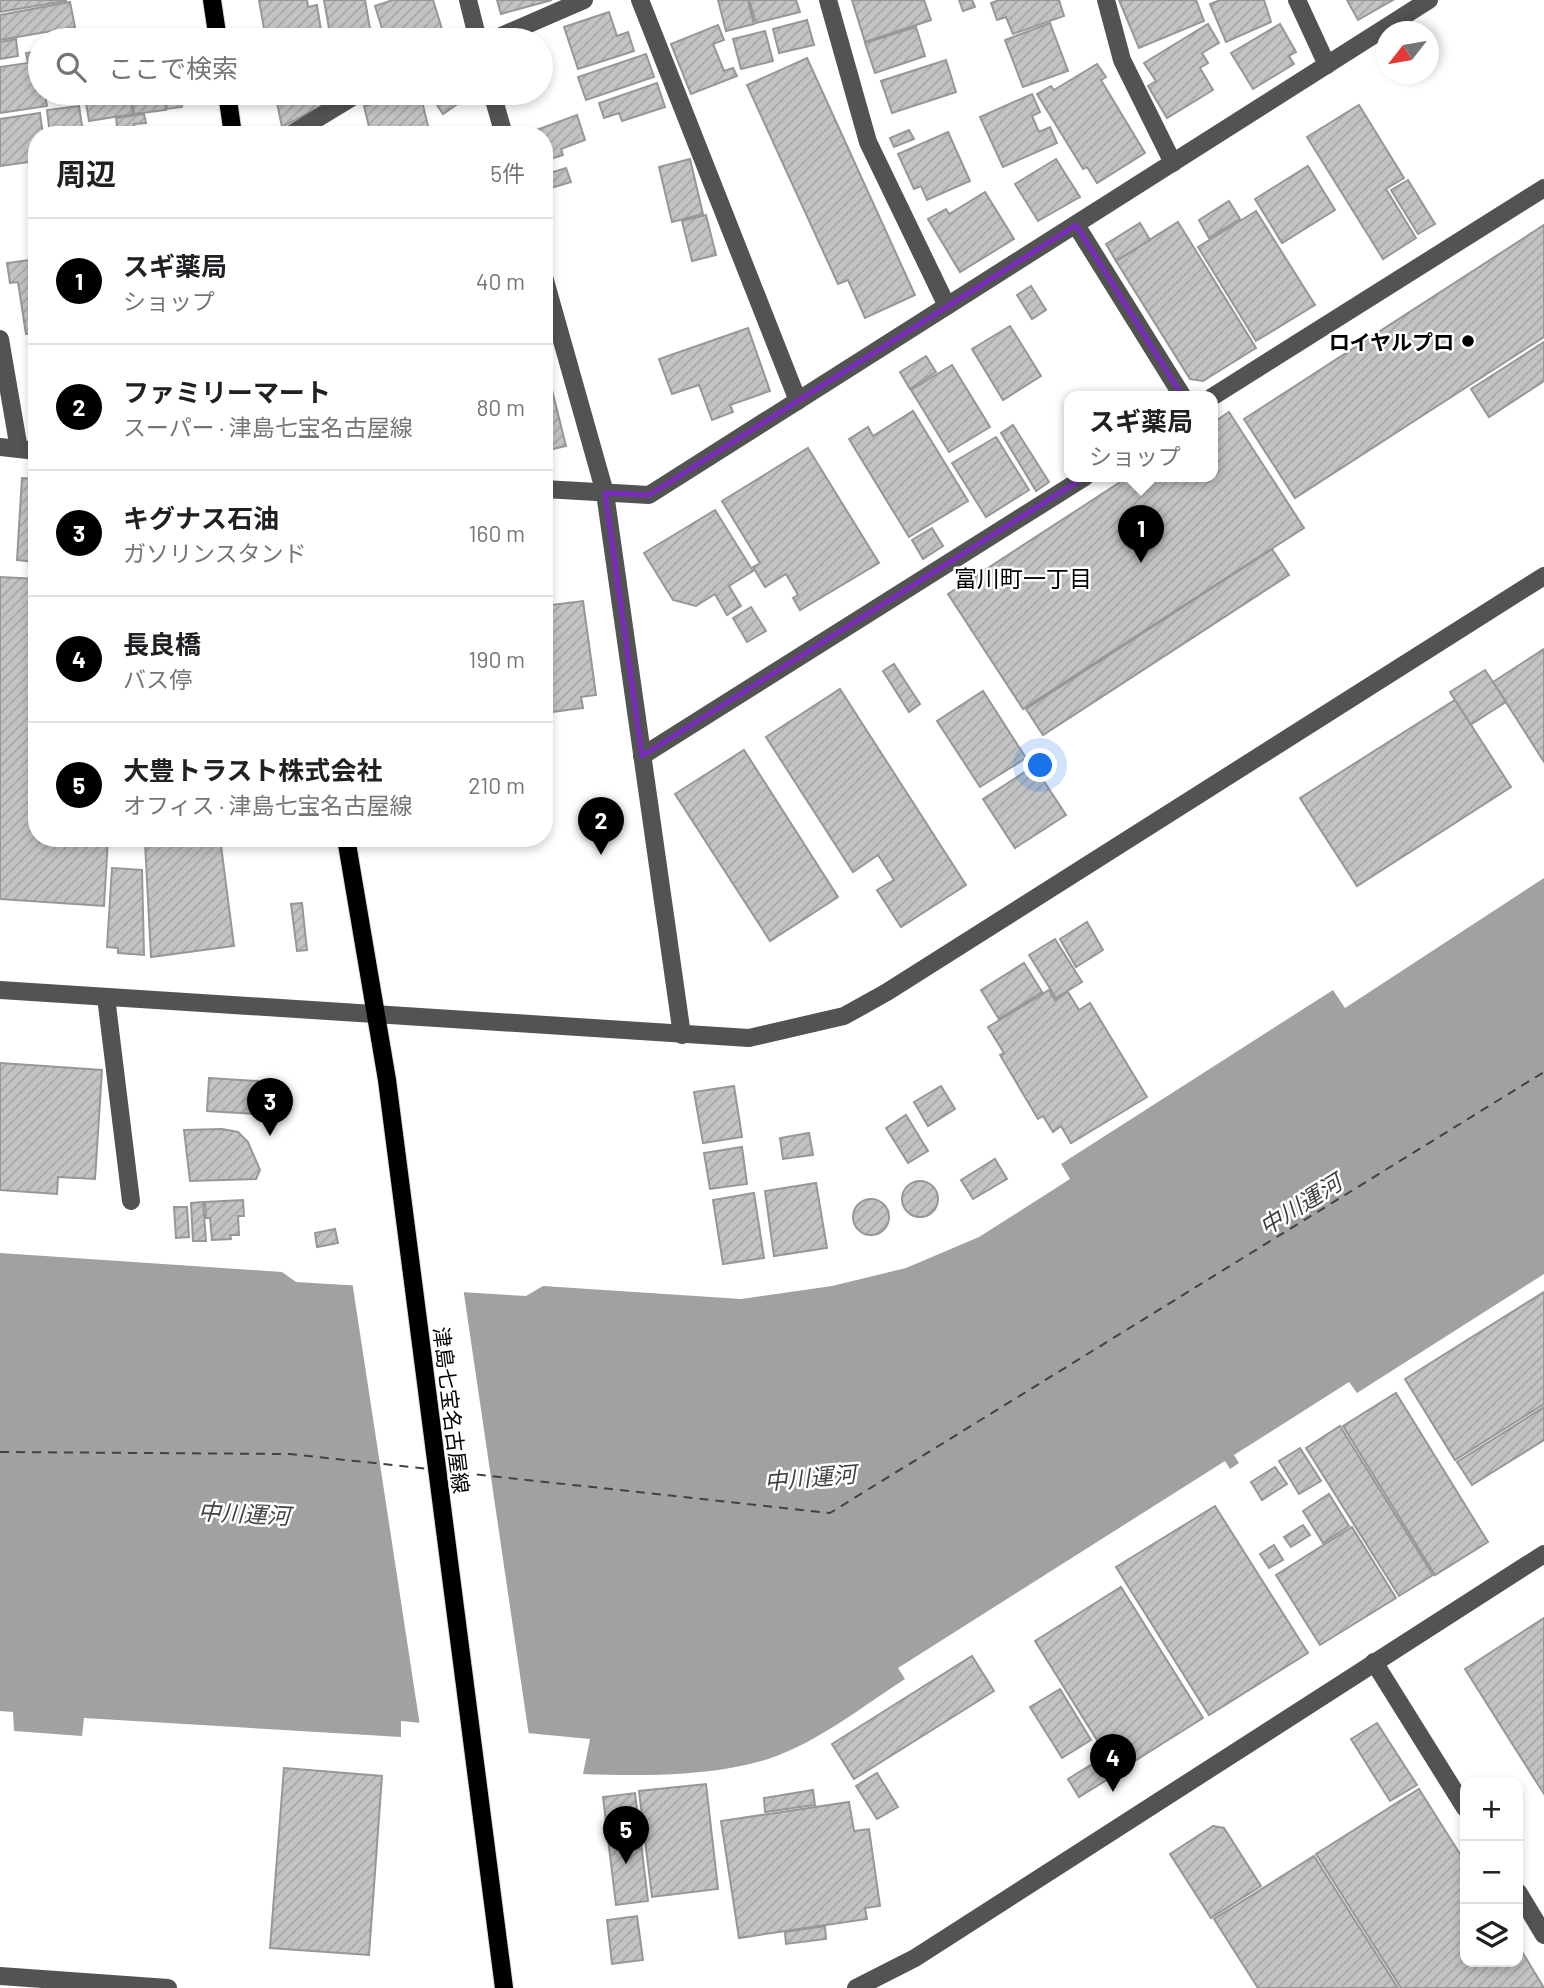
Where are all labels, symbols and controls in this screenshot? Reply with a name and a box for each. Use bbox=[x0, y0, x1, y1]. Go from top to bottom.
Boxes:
north arrow bbox=[1376, 21, 1439, 84]
search box bbox=[28, 28, 553, 105]
icon: search bbox=[52, 48, 90, 86]
text: ここで検索 bbox=[108, 52, 238, 83]
text: 周辺 bbox=[56, 155, 116, 191]
text: 5件 bbox=[490, 159, 525, 187]
text: スギ薬局 bbox=[123, 250, 227, 281]
text: 1 bbox=[75, 267, 83, 295]
text: 40 m bbox=[476, 267, 525, 295]
text: ショップ bbox=[123, 287, 215, 315]
place label: ロイヤルプロ bbox=[1329, 329, 1454, 354]
marker: ロイヤルプロ bbox=[1460, 333, 1476, 349]
text: ファミリーマート bbox=[123, 376, 331, 407]
popup bbox=[1064, 391, 1218, 482]
text: 2 bbox=[73, 393, 85, 421]
text: 80 m bbox=[476, 393, 525, 421]
text: スギ薬局 bbox=[1089, 405, 1193, 436]
text: スーパー · 津島七宝名古屋線 bbox=[123, 413, 413, 441]
text: ショップ bbox=[1089, 442, 1181, 470]
text: キグナス石油 bbox=[123, 502, 279, 533]
pin: 1 bbox=[1118, 505, 1164, 563]
text: 3 bbox=[73, 519, 85, 547]
text: 160 m bbox=[468, 519, 525, 547]
text: ガソリンスタンド bbox=[123, 539, 307, 567]
district label: 富川町一丁目 bbox=[954, 564, 1092, 592]
text: 長良橋 bbox=[123, 628, 201, 659]
text: 4 bbox=[72, 645, 86, 673]
text: 190 m bbox=[468, 645, 525, 673]
text: バス停 bbox=[123, 665, 192, 693]
your location bbox=[1023, 748, 1057, 782]
text: 大豊トラスト株式会社 bbox=[123, 754, 382, 785]
text: 5 bbox=[73, 771, 85, 799]
text: 210 m bbox=[468, 771, 525, 799]
text: オフィス · 津島七宝名古屋線 bbox=[123, 791, 413, 819]
pin: 2 bbox=[578, 797, 624, 855]
pin: 3 bbox=[247, 1078, 293, 1136]
water label: 中川運河 bbox=[1254, 1166, 1350, 1240]
street label: 津島七宝名古屋線 bbox=[429, 1325, 475, 1495]
water label: 中川運河 bbox=[763, 1459, 861, 1495]
water label: 中川運河 bbox=[197, 1497, 295, 1530]
pin: 4 bbox=[1090, 1734, 1136, 1792]
map controls bbox=[1460, 1778, 1523, 1967]
button: + bbox=[1460, 1778, 1523, 1841]
pin: 5 bbox=[603, 1806, 649, 1864]
button: − bbox=[1460, 1841, 1523, 1904]
button: layers bbox=[1460, 1904, 1523, 1967]

